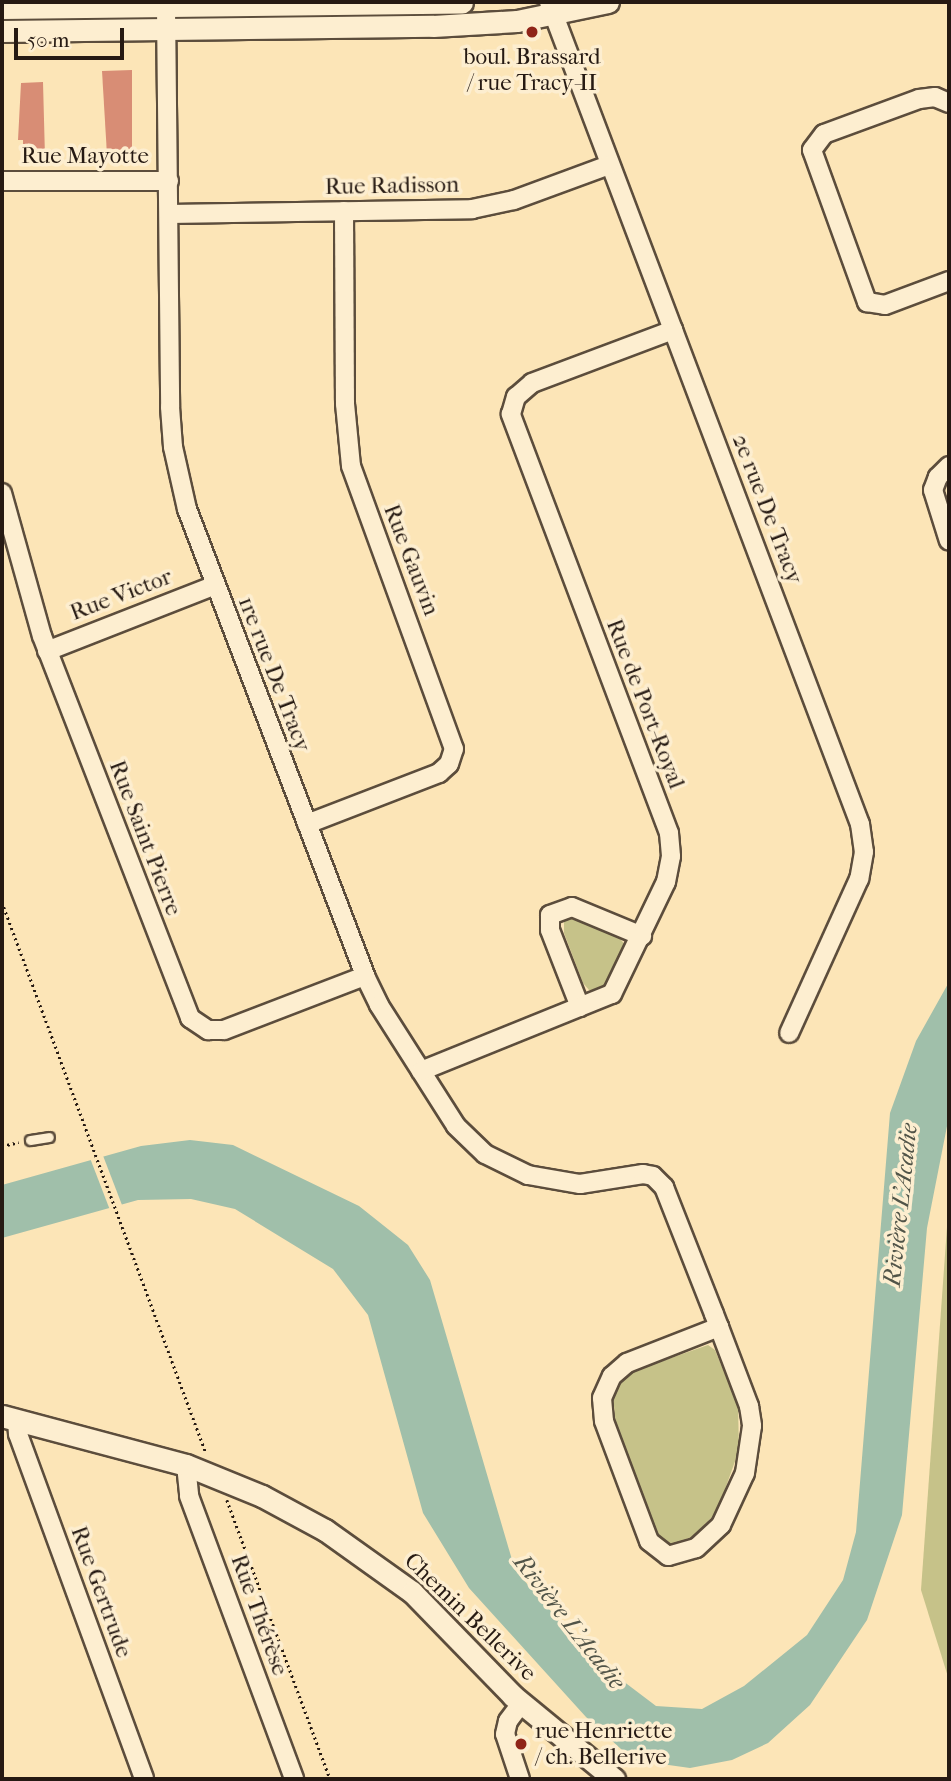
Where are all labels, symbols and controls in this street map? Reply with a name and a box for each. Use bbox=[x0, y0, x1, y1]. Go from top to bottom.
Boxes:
scale bar bbox=[18, 14, 128, 58]
marker: boul. Brassard / rue Tracy-II bbox=[524, 24, 540, 40]
text: 50 m bbox=[27, 28, 70, 52]
place label: boul. Brassard / rue Tracy-II bbox=[463, 43, 601, 97]
street label: Rue Mayotte bbox=[21, 142, 149, 170]
street label: Rue Radisson bbox=[325, 171, 459, 201]
street label: 2e rue De Tracy bbox=[726, 430, 808, 588]
street label: Rue Gauvin bbox=[377, 500, 445, 620]
street label: Rue Victor bbox=[66, 563, 176, 627]
street label: 1re rue De Tracy bbox=[232, 593, 316, 755]
street label: Rue de Port-Royal bbox=[600, 615, 690, 793]
street label: Rue Saint Pierre bbox=[103, 757, 187, 919]
water label: Rivière L'Acadie bbox=[878, 1122, 924, 1288]
street label: Rue Gertrude bbox=[64, 1522, 138, 1662]
street label: Chemin Bellerive bbox=[398, 1547, 542, 1687]
water label: Rivière L'Acadie bbox=[507, 1549, 631, 1695]
street label: Rue Thérèse bbox=[224, 1551, 294, 1679]
place label: rue Henriette / ch. Bellerive bbox=[535, 1717, 672, 1771]
marker: rue Henriette / ch. Bellerive bbox=[513, 1736, 529, 1752]

